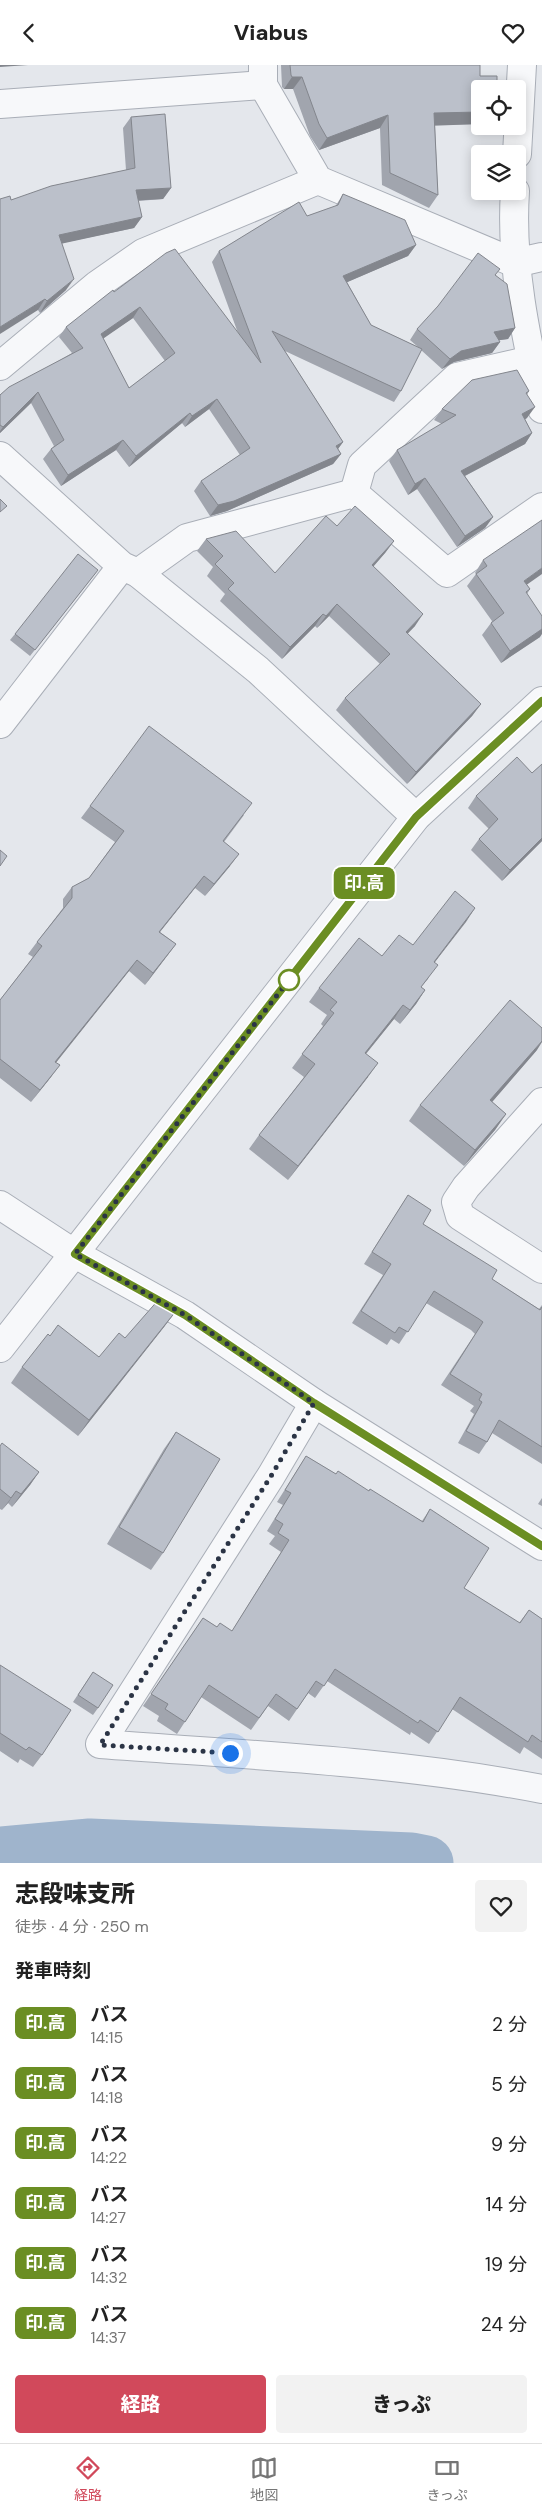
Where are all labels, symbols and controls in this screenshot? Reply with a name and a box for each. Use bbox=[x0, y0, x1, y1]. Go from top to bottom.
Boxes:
text: Viabus bbox=[234, 18, 308, 47]
icon: back bbox=[15, 19, 43, 47]
icon: heart bbox=[499, 19, 527, 47]
map controls bbox=[471, 80, 526, 200]
button: locate bbox=[471, 80, 526, 135]
button: layers bbox=[471, 145, 526, 200]
line badge: 印.高 bbox=[335, 867, 393, 899]
text: 印.高 bbox=[344, 871, 384, 895]
unlabelled marker bbox=[278, 969, 300, 991]
your location bbox=[218, 1741, 243, 1766]
text: 志段味支所 bbox=[15, 1878, 135, 1909]
button: heart bbox=[475, 1880, 527, 1932]
text: 徒歩 · 4 分 · 250 m bbox=[15, 1916, 149, 1937]
text: 発車時刻 bbox=[15, 1958, 91, 1983]
text: バス bbox=[91, 2002, 129, 2027]
text: 印.高 bbox=[25, 2011, 66, 2035]
text: 2 分 bbox=[492, 2012, 527, 2037]
text: 14:15 bbox=[91, 2027, 123, 2048]
text: バス bbox=[91, 2062, 129, 2087]
text: 印.高 bbox=[25, 2071, 66, 2095]
text: 5 分 bbox=[491, 2072, 527, 2097]
text: 14:18 bbox=[91, 2087, 123, 2108]
text: バス bbox=[91, 2122, 129, 2147]
text: 印.高 bbox=[25, 2131, 66, 2155]
text: 9 分 bbox=[491, 2132, 527, 2157]
text: 14:22 bbox=[91, 2147, 127, 2168]
text: バス bbox=[91, 2182, 129, 2207]
text: 印.高 bbox=[25, 2191, 66, 2215]
text: 14 分 bbox=[485, 2192, 527, 2217]
text: 14:27 bbox=[91, 2207, 126, 2228]
text: バス bbox=[91, 2242, 129, 2267]
text: 印.高 bbox=[25, 2251, 66, 2275]
text: 19 分 bbox=[485, 2252, 527, 2277]
text: 14:32 bbox=[91, 2267, 127, 2288]
text: バス bbox=[91, 2302, 129, 2327]
text: 印.高 bbox=[25, 2311, 66, 2335]
text: 24 分 bbox=[481, 2312, 527, 2337]
text: 14:37 bbox=[91, 2327, 126, 2348]
button: 経路 bbox=[15, 2375, 266, 2433]
button: きっぷ bbox=[276, 2375, 527, 2433]
tab: 経路 bbox=[74, 2454, 102, 2504]
tab: 地図 bbox=[250, 2454, 278, 2504]
tab: きっぷ bbox=[426, 2454, 468, 2504]

